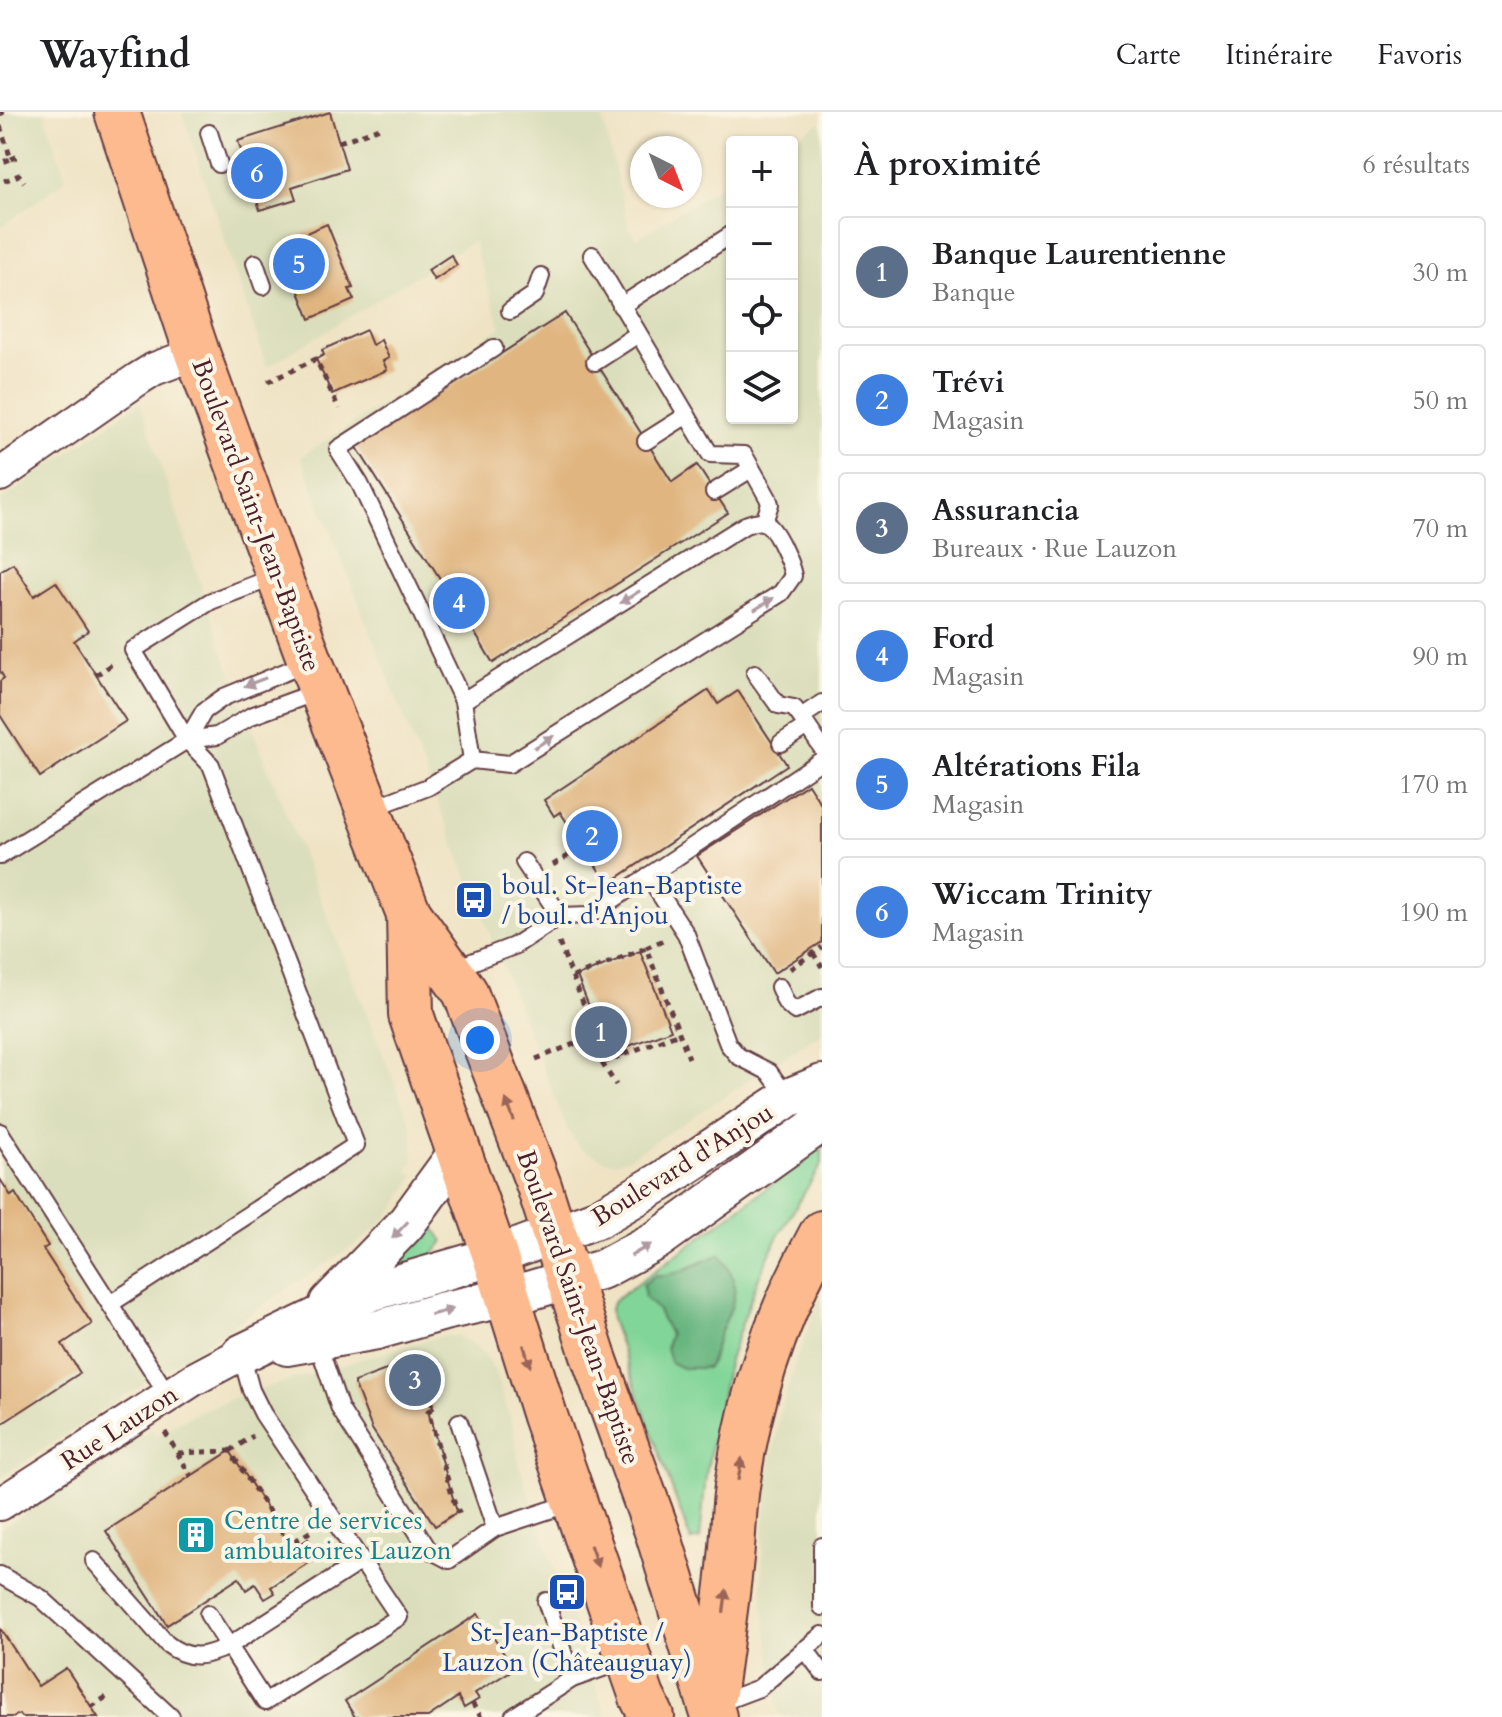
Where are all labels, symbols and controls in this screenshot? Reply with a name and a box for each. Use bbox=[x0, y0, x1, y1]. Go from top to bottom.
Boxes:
text: Wayfind bbox=[40, 29, 190, 81]
text: Carte bbox=[1116, 36, 1181, 74]
text: Itinéraire bbox=[1225, 36, 1333, 74]
text: Favoris bbox=[1377, 36, 1462, 74]
north arrow bbox=[630, 136, 702, 208]
map controls bbox=[726, 136, 798, 424]
button: + bbox=[726, 136, 798, 208]
text: À proximité bbox=[854, 141, 1041, 187]
pin: 6 bbox=[231, 143, 283, 203]
text: 6 résultats bbox=[1362, 147, 1470, 182]
button: − bbox=[726, 208, 798, 280]
pin: 5 bbox=[273, 234, 325, 294]
text: Banque Laurentienne bbox=[932, 234, 1227, 275]
text: 1 bbox=[875, 255, 889, 290]
text: 30 m bbox=[1412, 255, 1468, 290]
text: Banque bbox=[932, 275, 1016, 310]
button: locate bbox=[726, 280, 798, 352]
button: layers bbox=[726, 352, 798, 424]
street label: Boulevard Saint-Jean-Baptiste bbox=[184, 354, 329, 676]
text: Trévi bbox=[932, 362, 1004, 403]
text: 2 bbox=[875, 383, 889, 418]
text: 50 m bbox=[1412, 383, 1468, 418]
text: Magasin bbox=[932, 403, 1024, 438]
text: Assurancia bbox=[932, 490, 1080, 531]
text: 3 bbox=[875, 511, 889, 546]
text: 70 m bbox=[1412, 511, 1468, 546]
text: Bureaux · Rue Lauzon bbox=[932, 531, 1177, 566]
pin: 4 bbox=[433, 573, 485, 633]
one-way arrow bbox=[619, 590, 641, 604]
one-way arrow bbox=[753, 598, 775, 612]
text: Ford bbox=[932, 618, 994, 659]
text: 4 bbox=[875, 639, 889, 674]
text: 90 m bbox=[1412, 639, 1468, 674]
text: Magasin bbox=[932, 659, 1024, 694]
one-way arrow bbox=[243, 676, 267, 689]
one-way arrow bbox=[533, 736, 555, 750]
text: Altérations Fila bbox=[932, 746, 1141, 787]
text: 5 bbox=[875, 767, 889, 802]
text: 170 m bbox=[1399, 767, 1468, 802]
text: Magasin bbox=[932, 787, 1024, 822]
pin: 2 bbox=[566, 806, 618, 866]
place label: boul. St-Jean-Baptiste / boul. d'Anjou bbox=[502, 868, 743, 933]
text: Wiccam Trinity bbox=[932, 874, 1153, 915]
bus stop icon: boul. St-Jean-Baptiste / boul. d'Anjou bbox=[453, 879, 495, 921]
text: 6 bbox=[875, 895, 889, 930]
text: 190 m bbox=[1399, 895, 1468, 930]
text: Magasin bbox=[932, 915, 1024, 950]
pin: 1 bbox=[575, 1002, 627, 1062]
your location bbox=[460, 1020, 500, 1060]
street label: Boulevard d'Anjou bbox=[585, 1095, 780, 1234]
one-way arrow bbox=[503, 1098, 516, 1122]
street label: Boulevard Saint-Jean-Baptiste bbox=[508, 1145, 649, 1469]
one-way arrow bbox=[391, 1220, 409, 1239]
one-way arrow bbox=[630, 1243, 652, 1257]
one-way arrow bbox=[430, 1305, 455, 1317]
one-way arrow bbox=[521, 1344, 534, 1368]
pin: 3 bbox=[389, 1350, 441, 1410]
street label: Rue Lauzon bbox=[54, 1376, 185, 1478]
one-way arrow bbox=[734, 1457, 746, 1482]
place label: Centre de services ambulatoires Lauzon bbox=[224, 1503, 452, 1568]
building icon: Centre de services ambulatoires Lauzon bbox=[175, 1514, 217, 1556]
one-way arrow bbox=[588, 1545, 601, 1569]
bus stop icon: St-Jean-Baptiste / Lauzon (Châteauguay) bbox=[546, 1571, 588, 1613]
one-way arrow bbox=[719, 1588, 732, 1613]
place label: St-Jean-Baptiste / Lauzon (Châteauguay) bbox=[442, 1615, 692, 1680]

